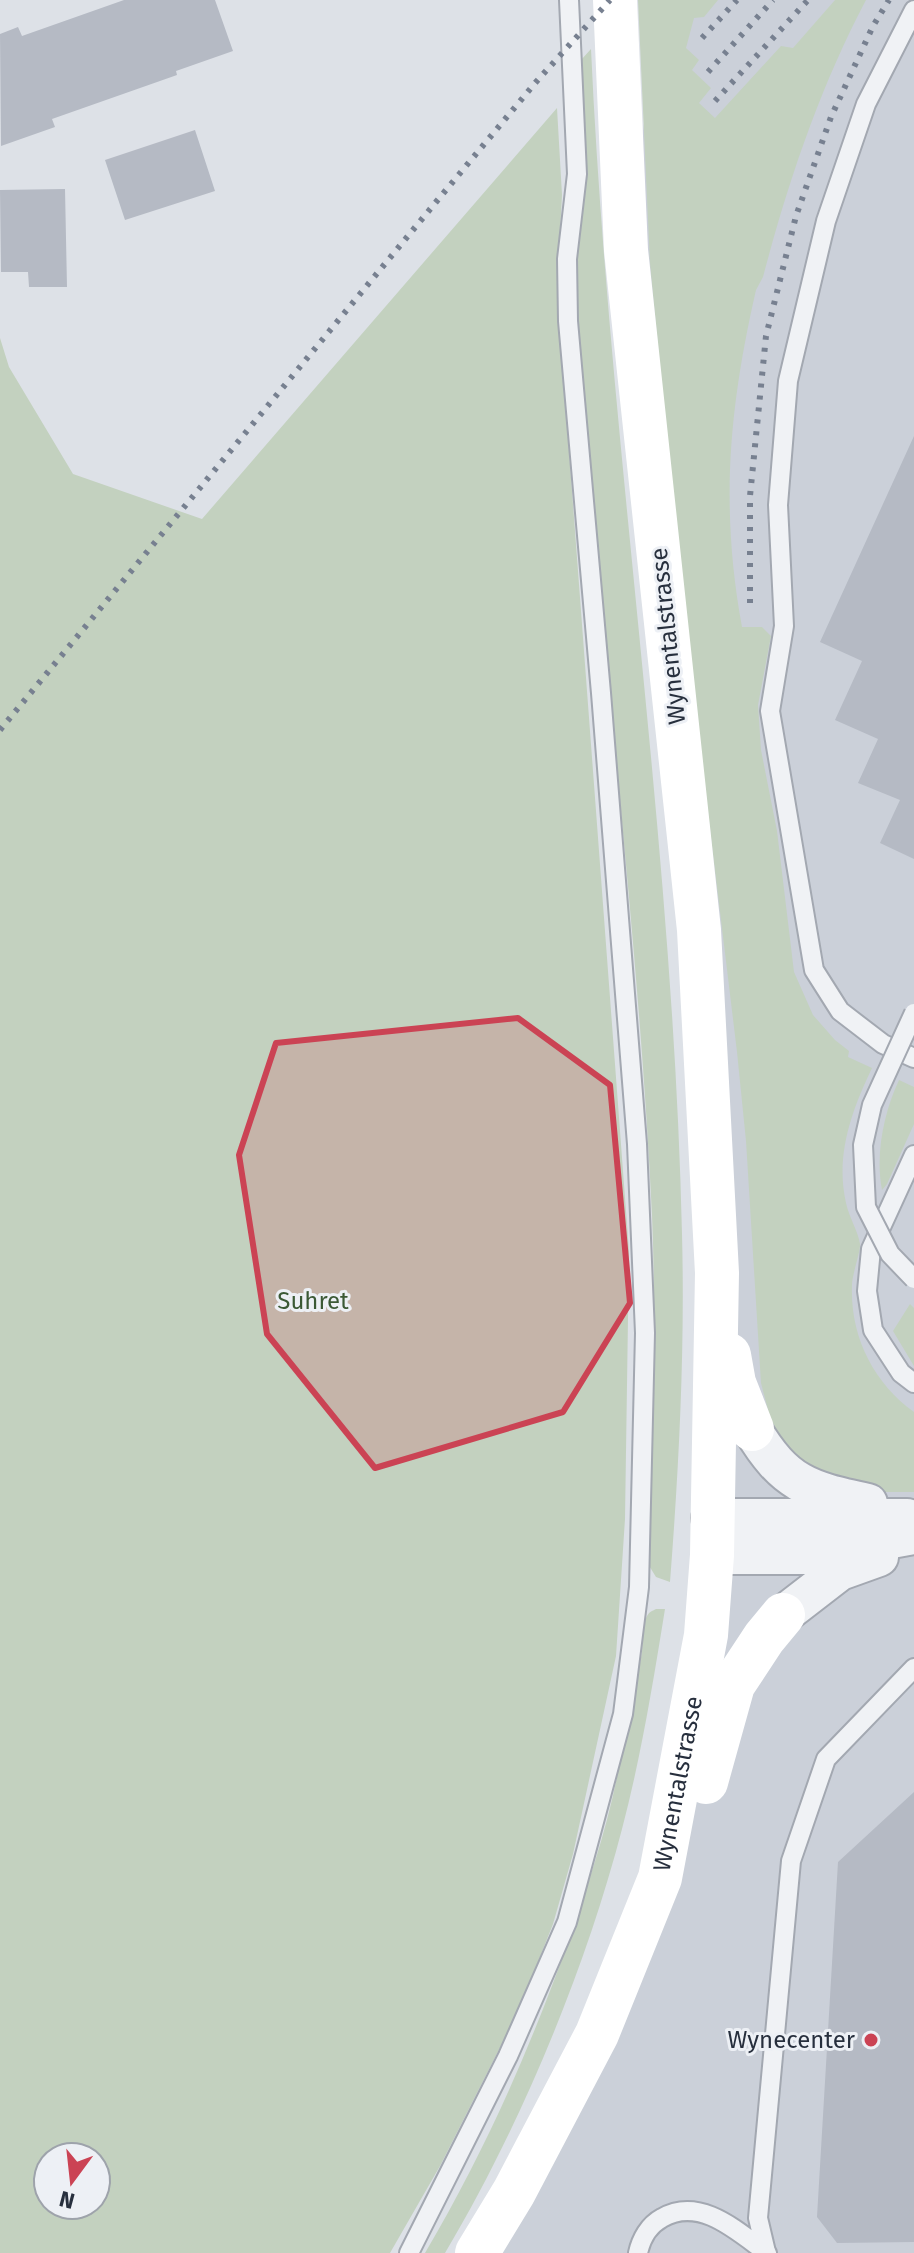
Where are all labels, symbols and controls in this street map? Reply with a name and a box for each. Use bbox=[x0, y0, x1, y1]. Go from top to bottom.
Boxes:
street label: Wynentalstrasse bbox=[645, 546, 691, 726]
park label: Suhret bbox=[277, 1287, 349, 1315]
street label: Wynentalstrasse bbox=[648, 1694, 708, 1874]
place label: Wynecenter bbox=[727, 2026, 856, 2054]
marker: Wynecenter bbox=[862, 2031, 880, 2049]
north arrow bbox=[32, 2141, 112, 2221]
text: N bbox=[56, 2185, 77, 2215]

